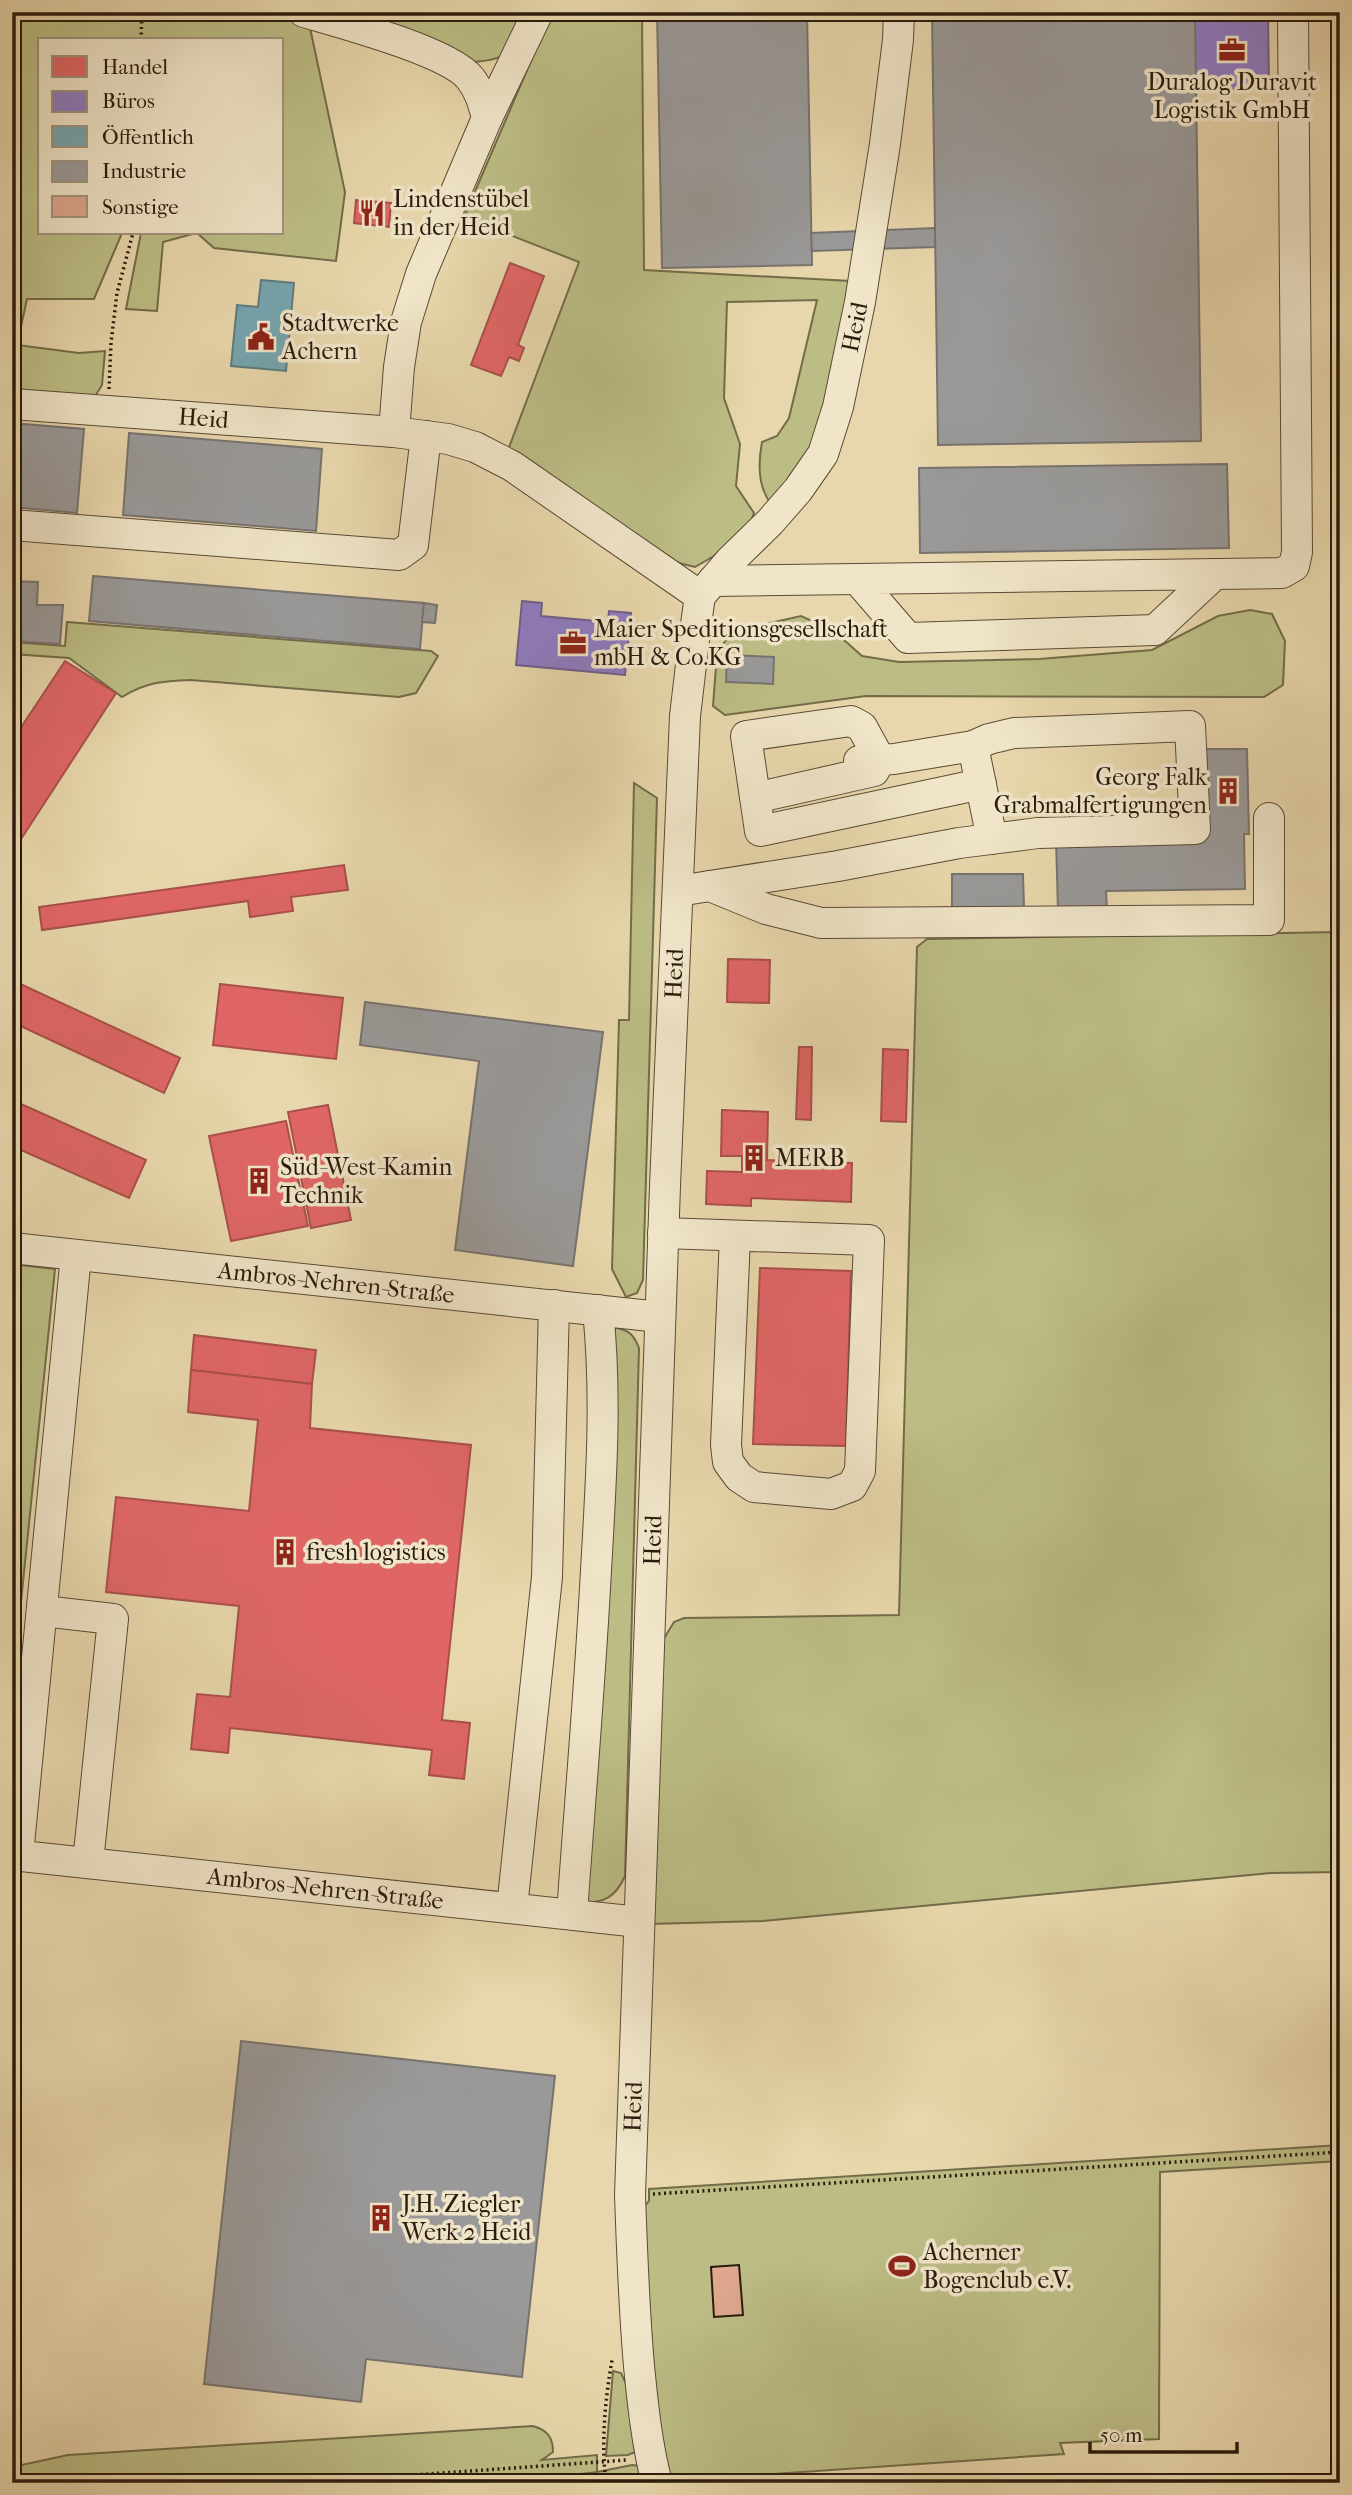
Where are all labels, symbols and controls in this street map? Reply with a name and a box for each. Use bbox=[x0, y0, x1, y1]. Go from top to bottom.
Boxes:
office icon: Duralog Duravit Logistik GmbH bbox=[1217, 35, 1247, 65]
legend bbox=[38, 38, 284, 234]
text: Handel bbox=[102, 55, 168, 79]
place label: Duralog Duravit Logistik GmbH bbox=[1147, 68, 1317, 124]
text: Büros bbox=[102, 89, 155, 113]
text: Öffentlich bbox=[102, 125, 194, 149]
text: Industrie bbox=[102, 159, 186, 183]
place label: Lindenstübel in der Heid bbox=[393, 185, 529, 241]
text: Sonstige bbox=[102, 195, 179, 219]
restaurant icon: Lindenstübel in der Heid bbox=[357, 198, 387, 228]
street label: Heid bbox=[836, 299, 874, 355]
place label: Stadtwerke Achern bbox=[281, 309, 399, 365]
public building icon: Stadtwerke Achern bbox=[246, 322, 276, 352]
street label: Heid bbox=[177, 402, 231, 434]
place label: Maier Speditionsgesellschaft mbH & Co.KG bbox=[594, 615, 888, 671]
office icon: Maier Speditionsgesellschaft mbH & Co.KG bbox=[558, 628, 588, 658]
place label: Georg Falk Grabmalfertigungen bbox=[994, 763, 1208, 819]
building icon: Georg Falk Grabmalfertigungen bbox=[1213, 776, 1243, 806]
street label: Heid bbox=[659, 947, 689, 999]
building icon: MERB bbox=[739, 1143, 769, 1173]
place label: MERB bbox=[775, 1144, 845, 1172]
place label: Süd-West-Kamin Technik bbox=[280, 1153, 452, 1209]
building icon: Süd-West-Kamin Technik bbox=[244, 1166, 274, 1196]
street label: Ambros-Nehren-Straße bbox=[215, 1256, 456, 1309]
street label: Heid bbox=[638, 1513, 668, 1566]
building icon: fresh logistics bbox=[270, 1537, 300, 1567]
place label: fresh logistics bbox=[306, 1538, 446, 1566]
street label: Ambros-Nehren-Straße bbox=[205, 1862, 445, 1915]
street label: Heid bbox=[618, 2080, 648, 2133]
place label: J.H. Ziegler Werk 2 Heid bbox=[400, 2190, 532, 2246]
building icon: J.H. Ziegler Werk 2 Heid bbox=[366, 2203, 396, 2233]
place label: Acherner Bogenclub e.V. bbox=[922, 2238, 1071, 2294]
sports icon: Acherner Bogenclub e.V. bbox=[887, 2251, 917, 2281]
scale bar bbox=[1090, 2411, 1236, 2455]
text: 50 m bbox=[1100, 2423, 1143, 2447]

